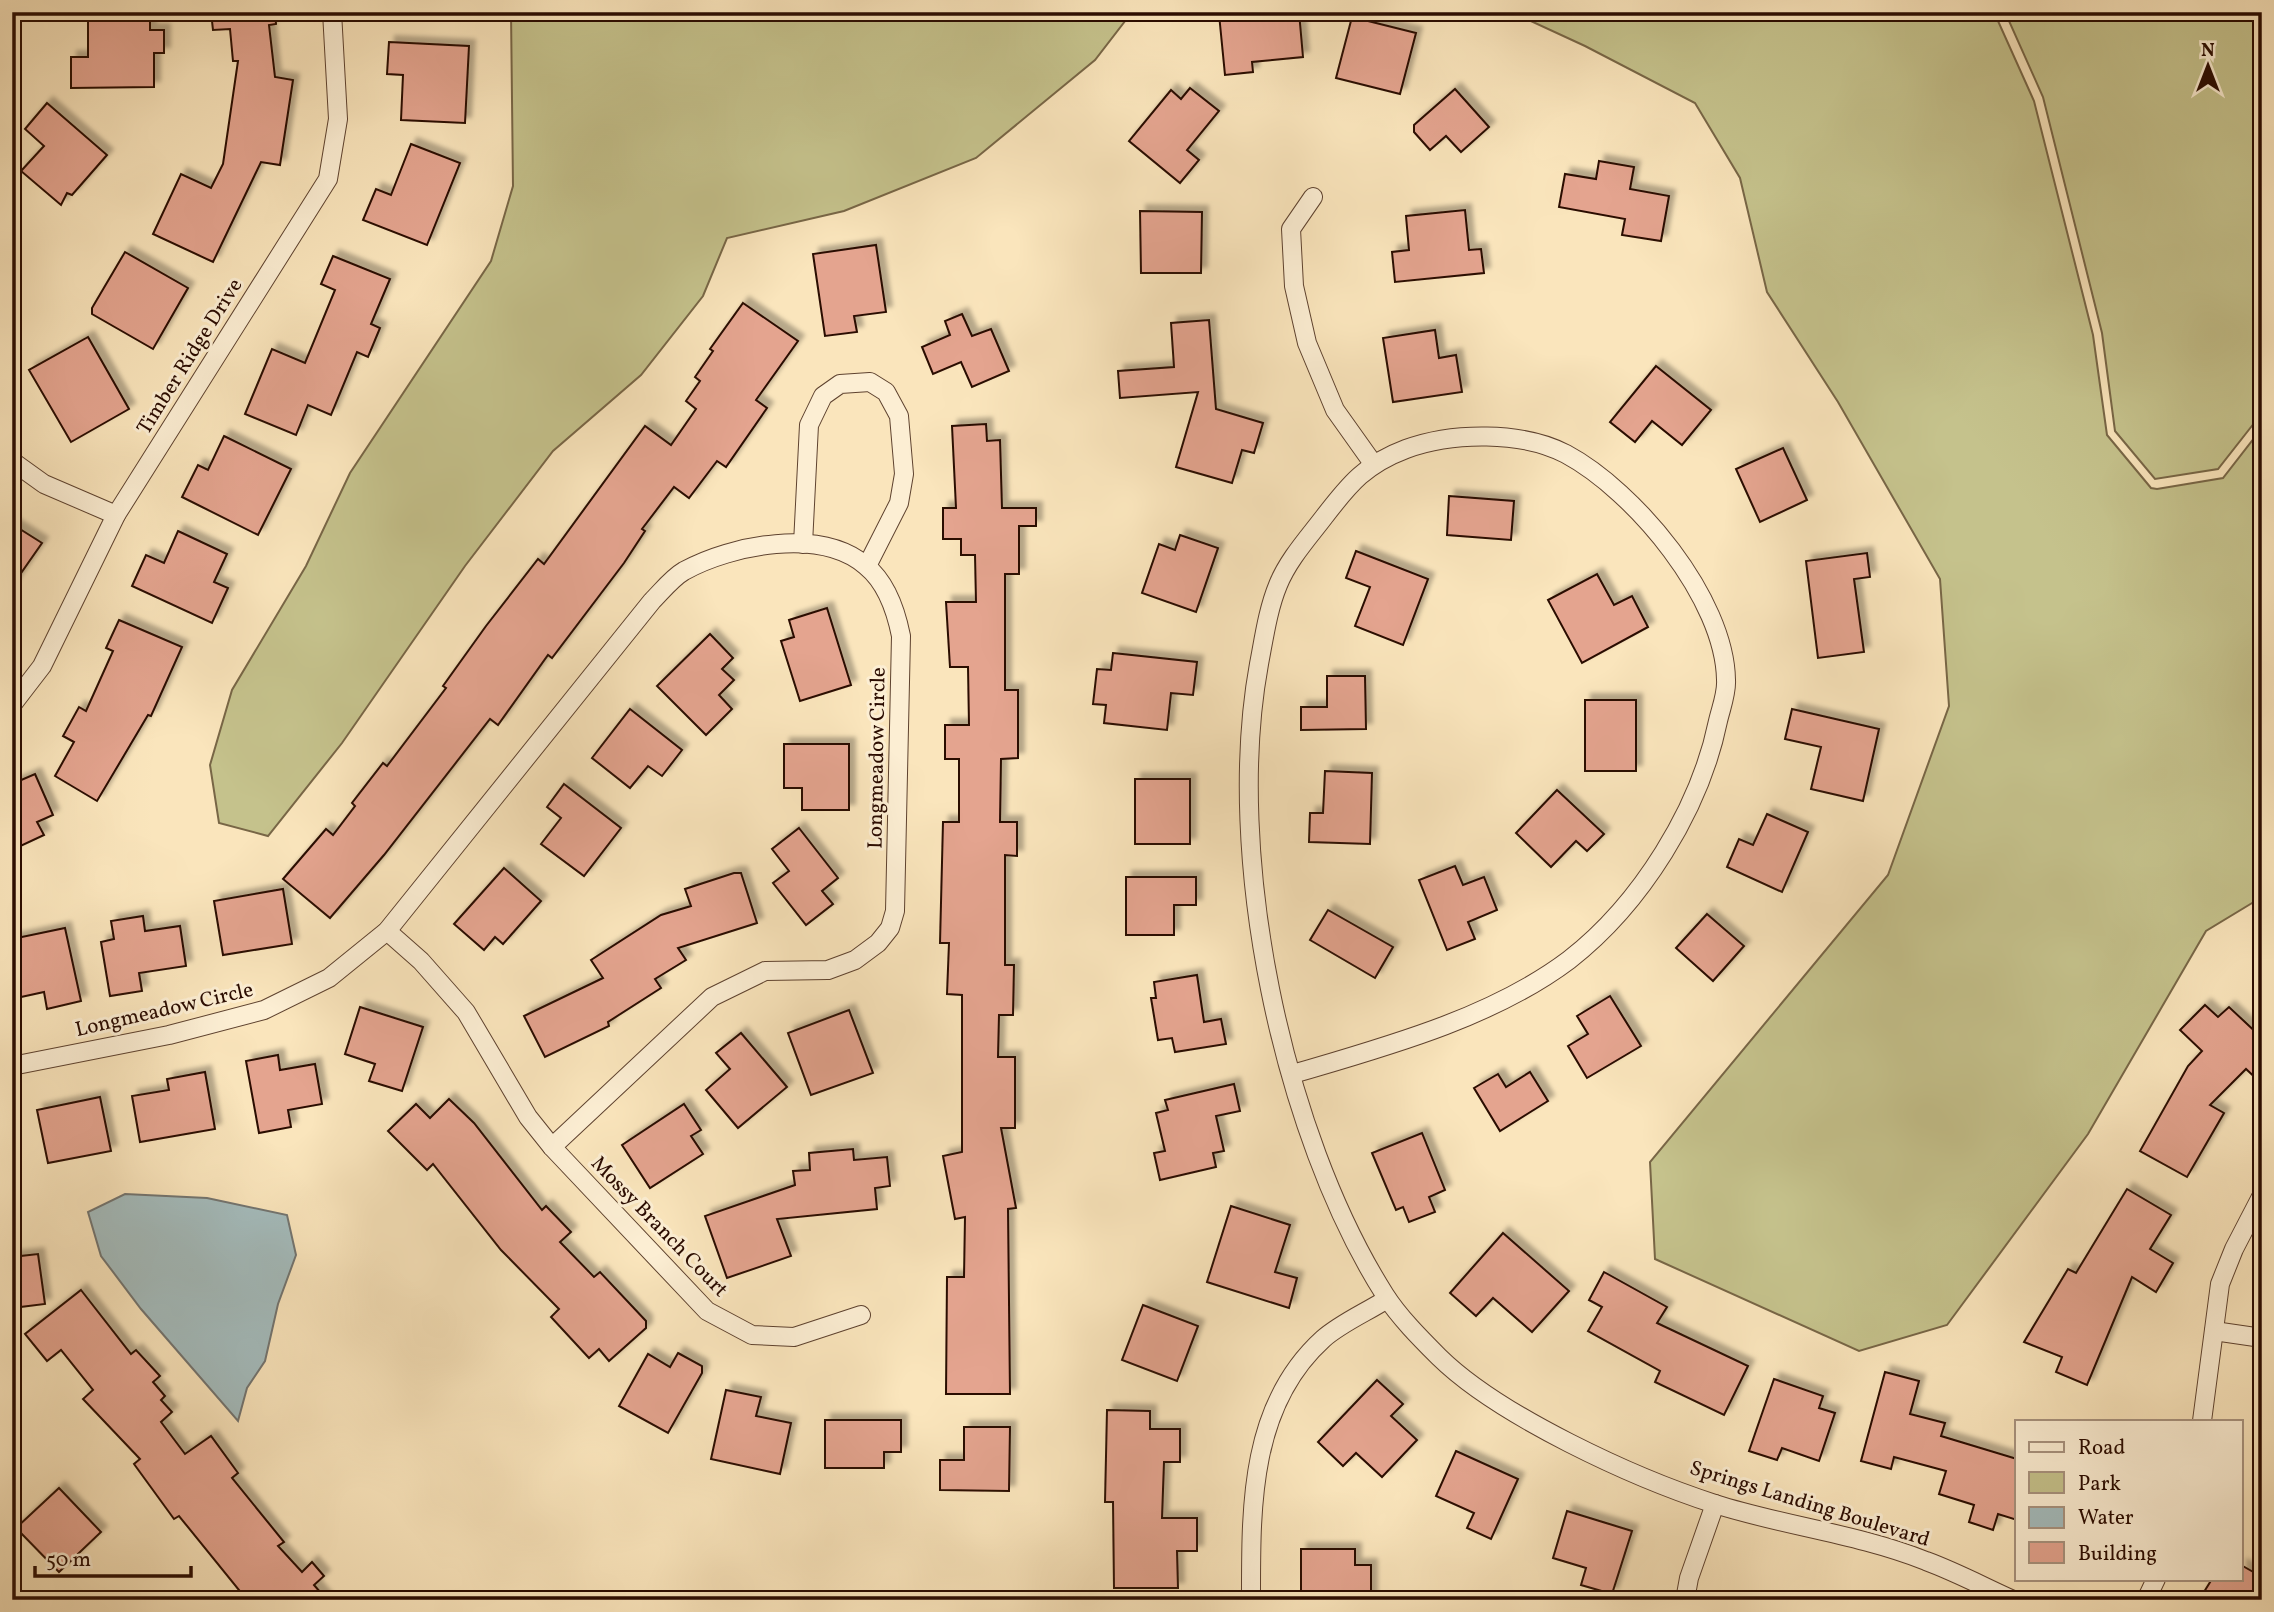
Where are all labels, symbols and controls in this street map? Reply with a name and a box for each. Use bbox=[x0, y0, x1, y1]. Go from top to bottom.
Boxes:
north arrow bbox=[2172, 32, 2242, 102]
text: N bbox=[2201, 38, 2215, 64]
street label: Timber Ridge Drive bbox=[130, 273, 250, 440]
street label: Longmeadow Circle bbox=[861, 667, 894, 849]
street label: Longmeadow Circle bbox=[73, 976, 256, 1045]
street label: Mossy Branch Court bbox=[584, 1150, 734, 1304]
legend bbox=[2015, 1420, 2242, 1580]
text: Road bbox=[2078, 1434, 2125, 1463]
street label: Springs Landing Boulevard bbox=[1686, 1454, 1933, 1555]
text: Park bbox=[2078, 1470, 2121, 1499]
text: Water bbox=[2078, 1504, 2134, 1533]
scale bar bbox=[35, 1535, 191, 1579]
text: Building bbox=[2078, 1540, 2157, 1569]
text: 50 m bbox=[46, 1546, 91, 1575]

